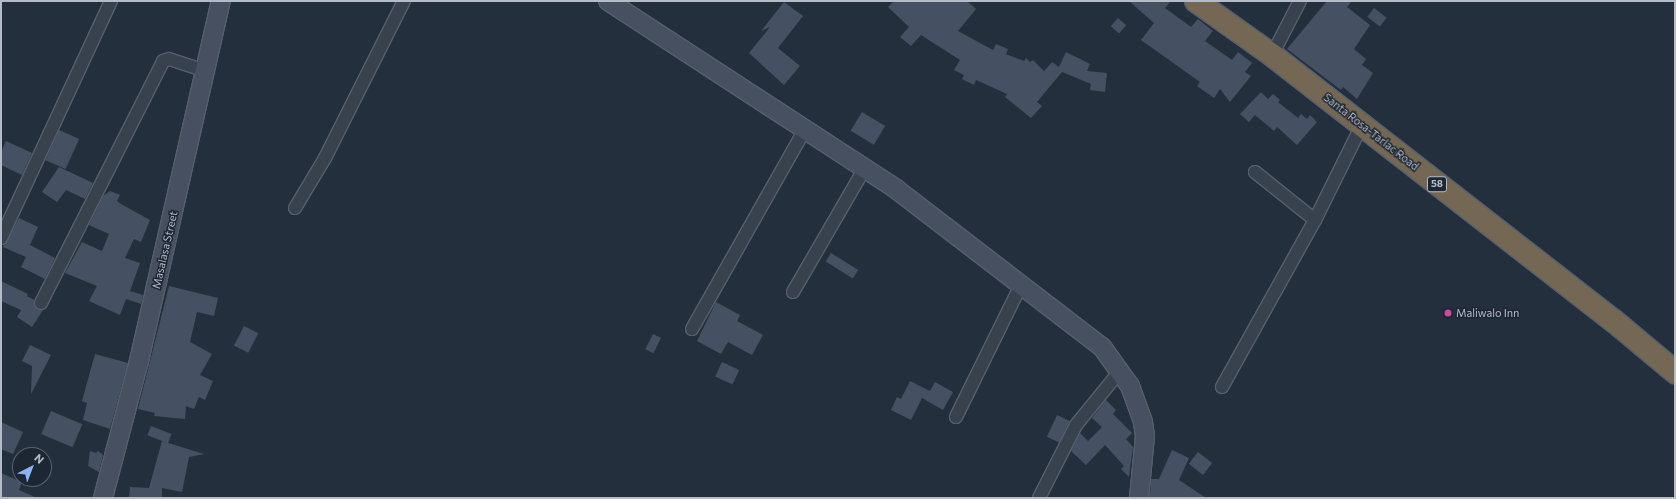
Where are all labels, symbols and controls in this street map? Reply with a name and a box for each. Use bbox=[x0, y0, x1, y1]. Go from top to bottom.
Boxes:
street label: Santa Rosa-Tarlac Road bbox=[1321, 91, 1421, 173]
road number: 58 bbox=[1426, 176, 1448, 192]
street label: Masalasa Street bbox=[150, 210, 180, 290]
place label: Maliwalo Inn bbox=[1456, 306, 1519, 320]
marker: Maliwalo Inn bbox=[1443, 308, 1453, 318]
north arrow bbox=[12, 447, 52, 487]
text: N bbox=[32, 451, 47, 466]

